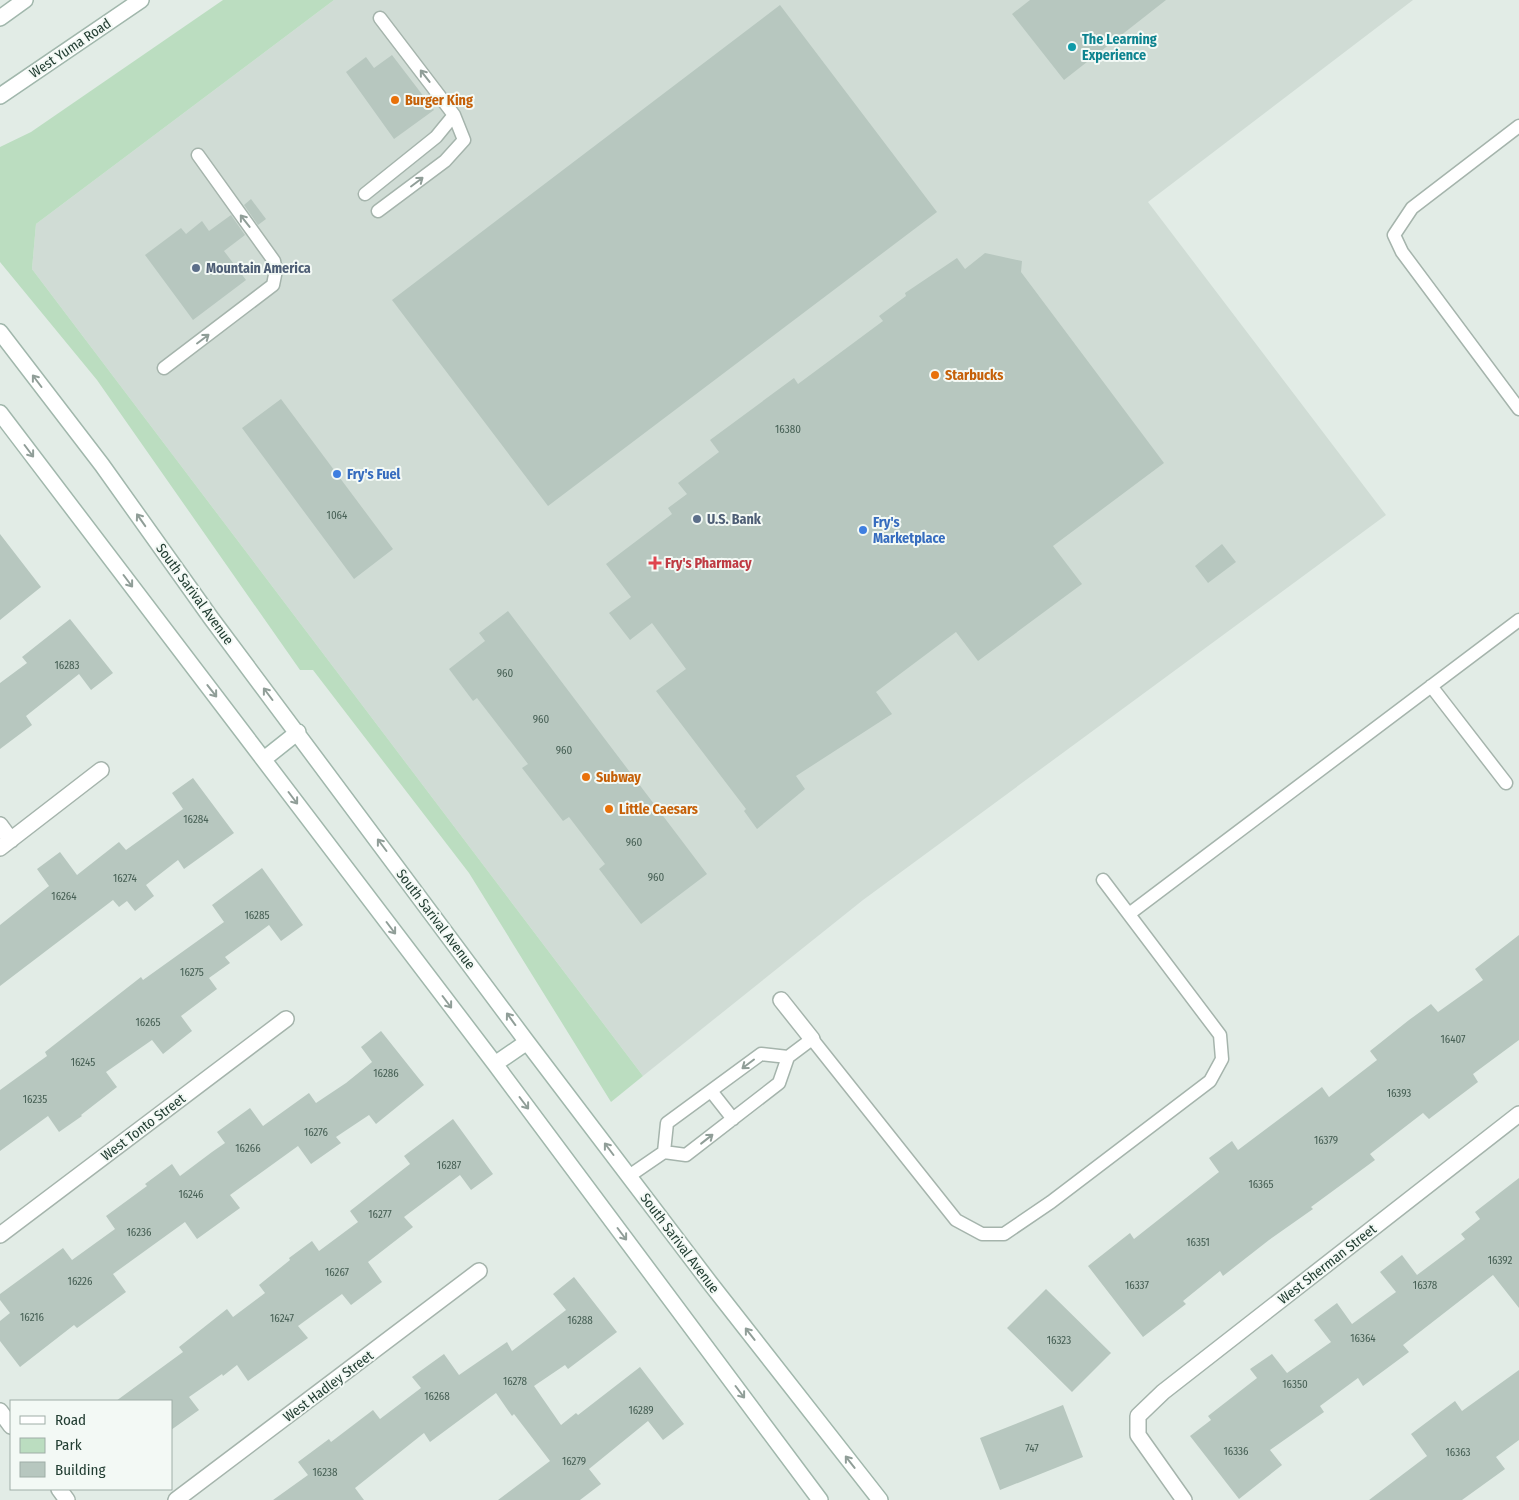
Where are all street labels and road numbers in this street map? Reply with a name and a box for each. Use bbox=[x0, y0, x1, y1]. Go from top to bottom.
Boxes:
street label: West Yuma Road bbox=[26, 15, 114, 82]
street label: South Sarival Avenue bbox=[152, 540, 237, 648]
street label: South Sarival Avenue bbox=[392, 866, 479, 973]
street label: West Tonto Street bbox=[98, 1090, 189, 1165]
street label: South Sarival Avenue bbox=[636, 1190, 723, 1297]
street label: West Sherman Street bbox=[1275, 1221, 1380, 1308]
street label: West Hadley Street bbox=[280, 1347, 377, 1426]

